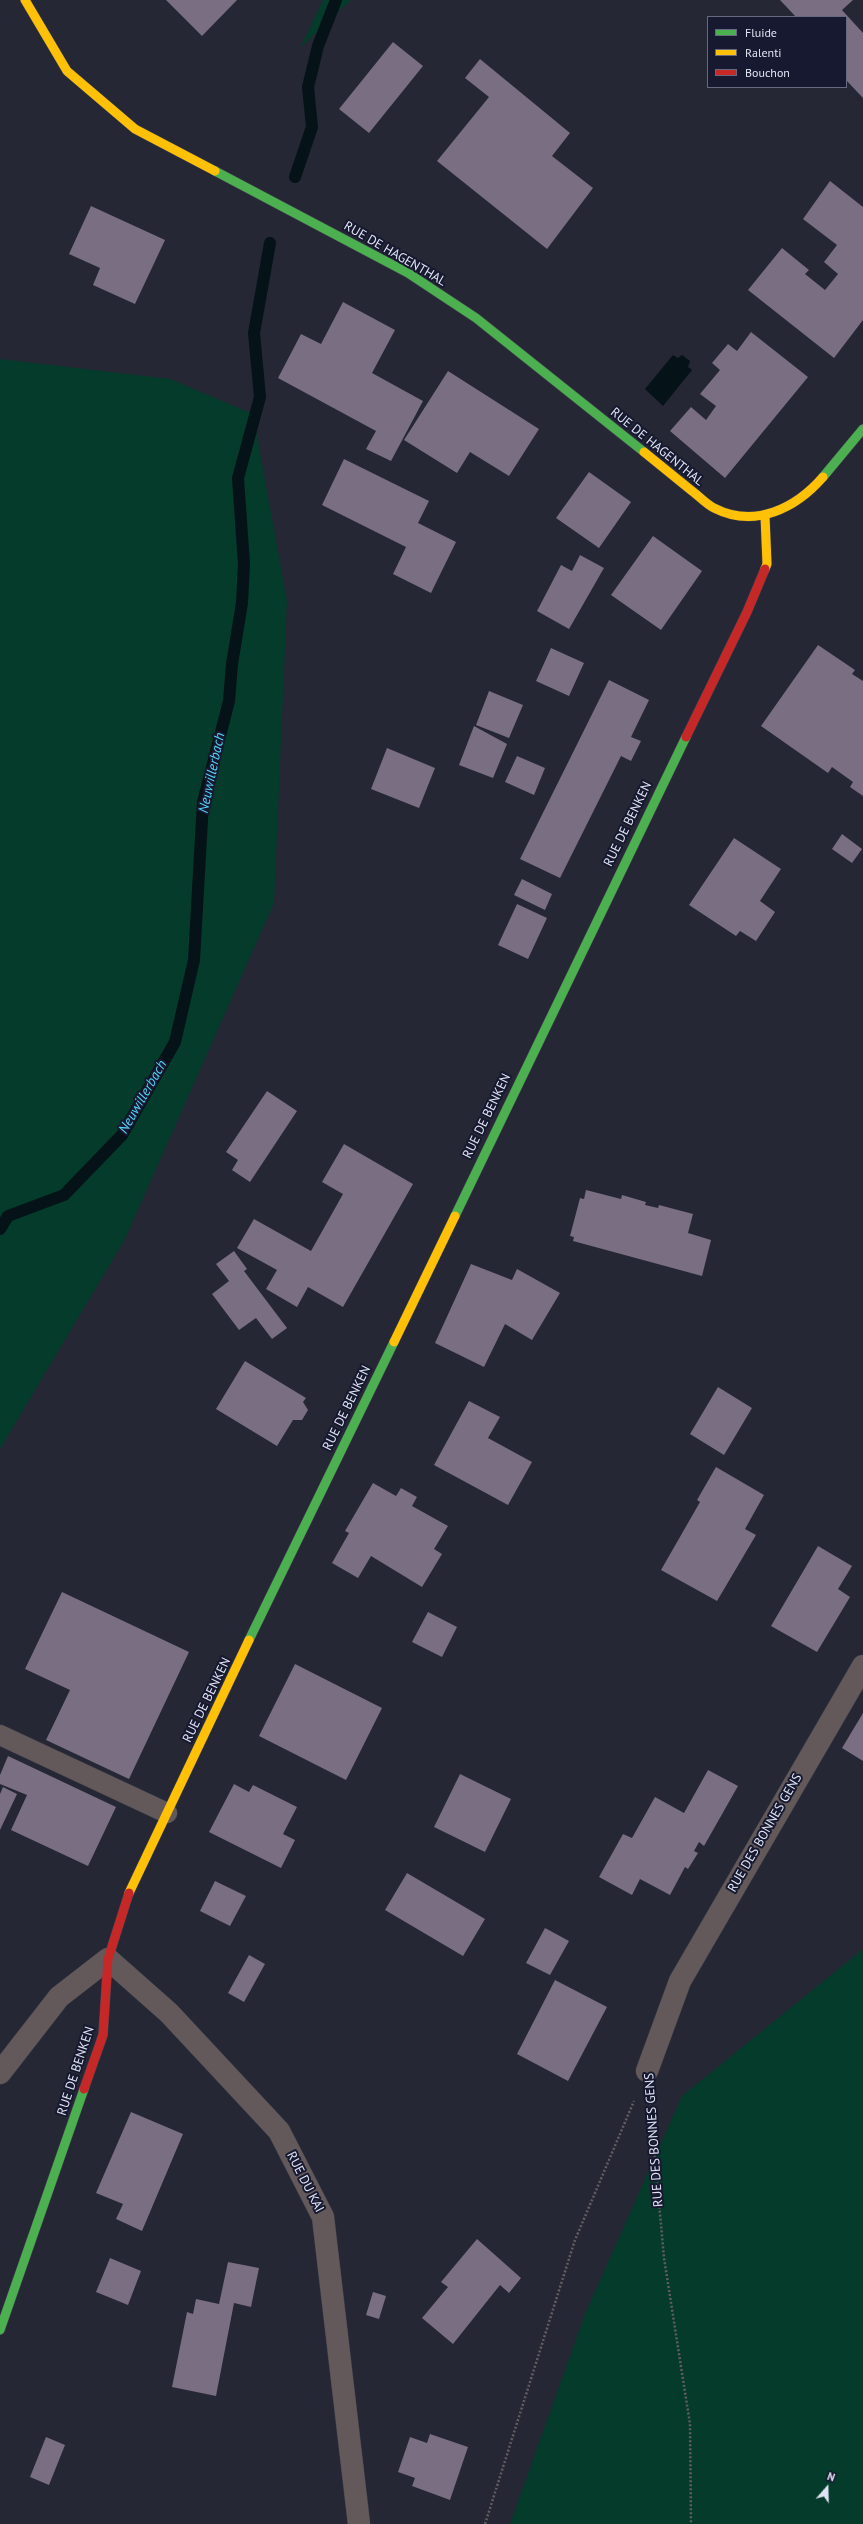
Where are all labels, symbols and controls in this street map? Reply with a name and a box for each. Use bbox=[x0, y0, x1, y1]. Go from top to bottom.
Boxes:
legend bbox=[707, 16, 847, 88]
text: Fluide bbox=[745, 25, 777, 40]
text: Ralenti bbox=[745, 45, 781, 60]
text: Bouchon bbox=[745, 65, 790, 80]
street label: RUE DE HAGENTHAL bbox=[341, 218, 449, 290]
street label: RUE DE HAGENTHAL bbox=[607, 405, 707, 489]
water label: Neuwillerbach bbox=[195, 731, 229, 815]
street label: RUE DE BENKEN bbox=[601, 779, 655, 869]
water label: Neuwillerbach bbox=[115, 1057, 171, 1137]
street label: RUE DE BENKEN bbox=[460, 1071, 514, 1161]
street label: RUE DE BENKEN bbox=[320, 1363, 374, 1453]
street label: RUE DE BENKEN bbox=[180, 1655, 234, 1745]
street label: RUE DES BONNES GENS bbox=[725, 1771, 805, 1895]
street label: RUE DE BENKEN bbox=[54, 2025, 98, 2117]
street label: RUE DES BONNES GENS bbox=[642, 2072, 666, 2208]
street label: RUE DU KAI bbox=[283, 2149, 327, 2215]
north arrow bbox=[807, 2468, 847, 2508]
text: N bbox=[825, 2469, 837, 2485]

